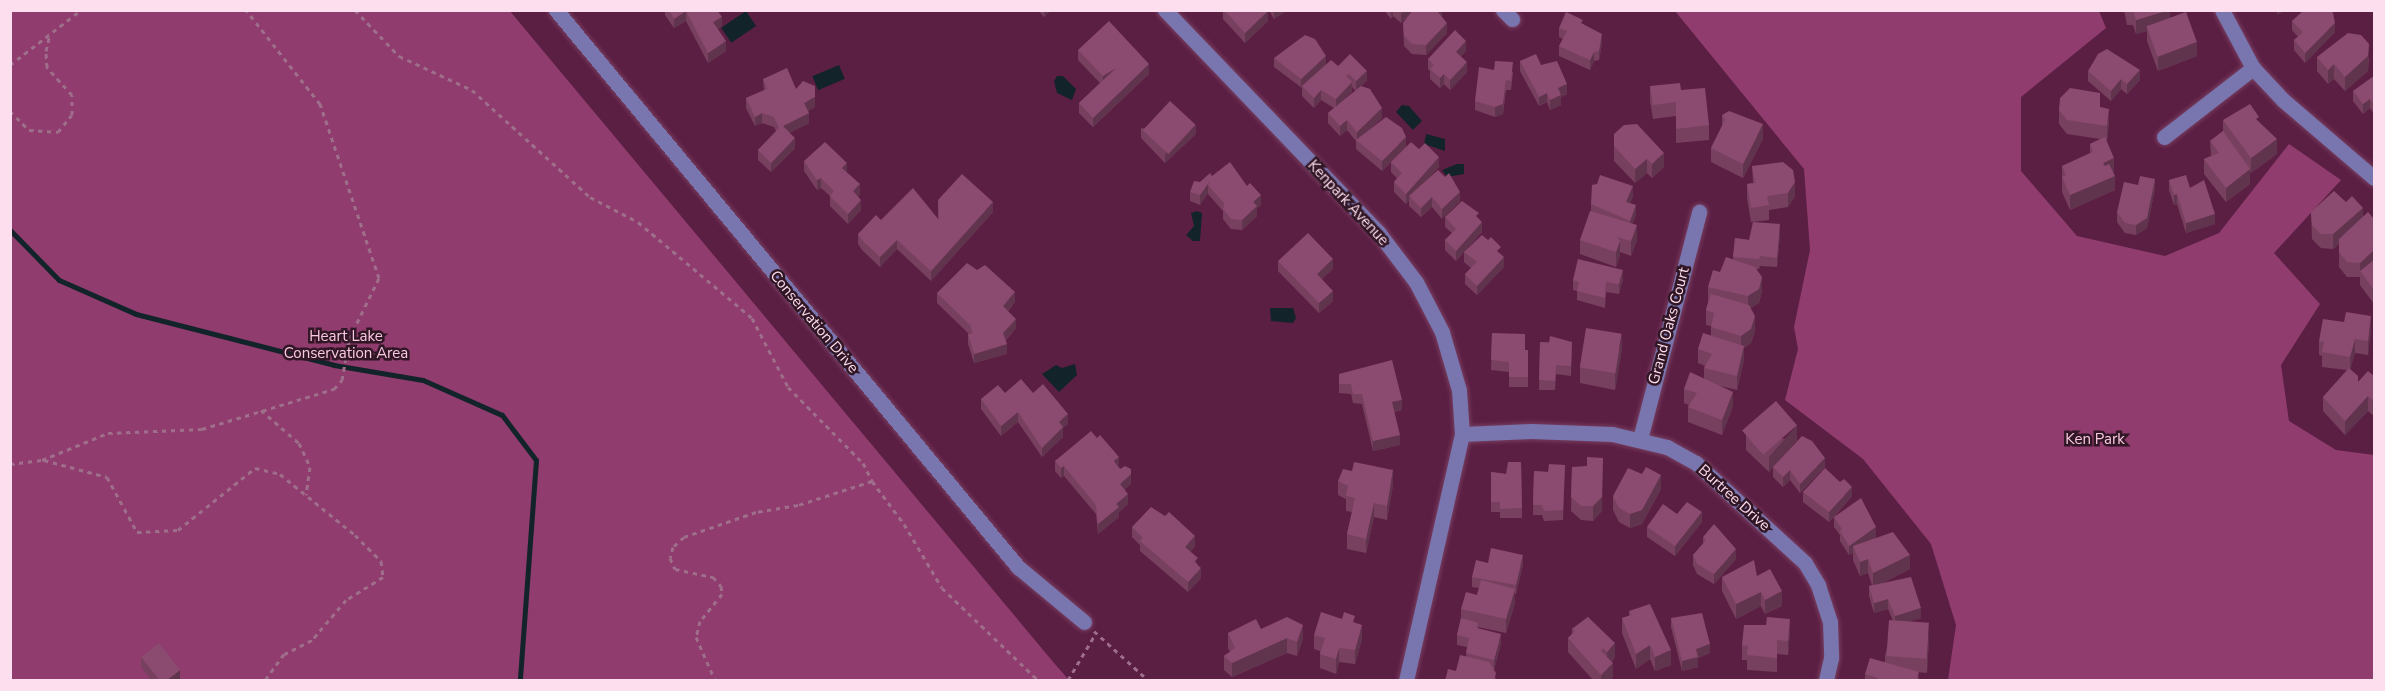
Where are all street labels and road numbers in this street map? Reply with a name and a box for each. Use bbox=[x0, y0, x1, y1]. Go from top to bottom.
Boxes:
street label: Kenpark Avenue bbox=[1304, 157, 1392, 249]
street label: Grand Oaks Court bbox=[1645, 265, 1693, 387]
street label: Conservation Drive bbox=[766, 267, 862, 377]
street label: Burtree Drive bbox=[1694, 461, 1774, 535]

